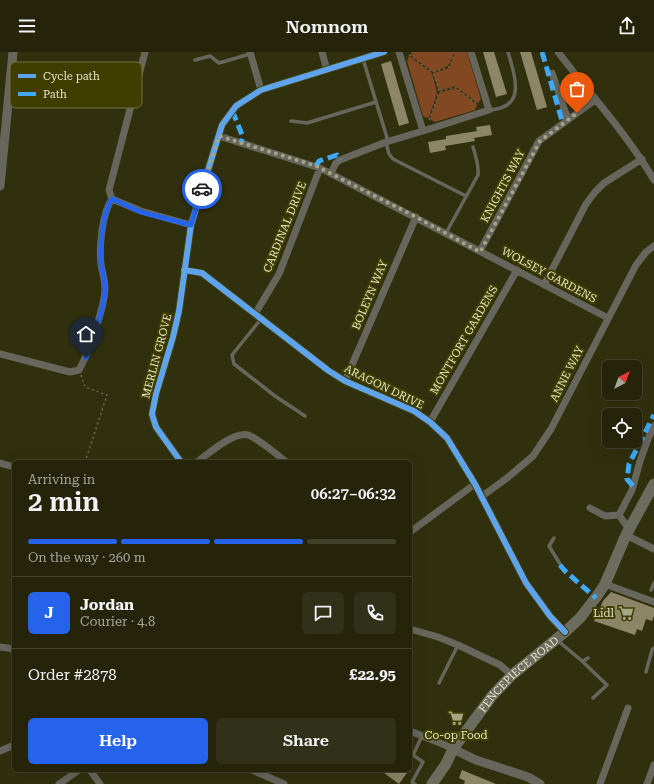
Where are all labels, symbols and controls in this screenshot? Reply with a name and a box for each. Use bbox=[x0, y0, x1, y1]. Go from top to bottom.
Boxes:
icon: menu bbox=[16, 15, 38, 37]
icon: share bbox=[616, 15, 638, 37]
text: Nomnom bbox=[286, 16, 368, 37]
legend bbox=[10, 62, 142, 108]
text: Cycle path bbox=[43, 70, 100, 83]
pin bbox=[560, 72, 594, 113]
icon: bag bbox=[566, 78, 588, 100]
text: Path bbox=[43, 88, 67, 101]
street label: KNIGHTS WAY bbox=[478, 147, 528, 225]
courier bbox=[182, 169, 222, 209]
icon: car bbox=[191, 178, 213, 200]
street label: CARDINAL DRIVE bbox=[261, 180, 309, 274]
street label: WOLSEY GARDENS bbox=[499, 244, 599, 306]
street label: BOLEYN WAY bbox=[350, 258, 391, 332]
street label: MONTFORT GARDENS bbox=[428, 283, 501, 397]
street label: MERLIN GROVE bbox=[139, 312, 175, 400]
pin bbox=[69, 317, 103, 358]
icon: home bbox=[75, 323, 97, 345]
street label: ANNE WAY bbox=[547, 344, 587, 404]
north arrow bbox=[602, 360, 642, 400]
map controls bbox=[602, 360, 642, 448]
street label: ARAGON DRIVE bbox=[342, 362, 426, 412]
button: locate bbox=[602, 408, 642, 448]
text: Arriving in bbox=[28, 472, 95, 487]
text: 06:27–06:32 bbox=[311, 485, 396, 503]
text: 2 min bbox=[28, 487, 100, 517]
text: On the way · 260 m bbox=[28, 550, 145, 565]
button: chat bbox=[302, 592, 344, 634]
button: phone bbox=[354, 592, 396, 634]
text: Jordan bbox=[80, 596, 134, 614]
text: J bbox=[44, 604, 54, 622]
supermarket icon: Lidl bbox=[617, 604, 635, 622]
place label: Lidl bbox=[593, 607, 615, 620]
text: Courier · 4.8 bbox=[80, 614, 155, 629]
street label: FENCEPIECE ROAD bbox=[476, 633, 561, 715]
text: Order #2878 bbox=[28, 666, 117, 684]
text: £22.95 bbox=[349, 666, 396, 684]
supermarket icon: Co-op Food bbox=[447, 709, 465, 727]
button: Help bbox=[28, 718, 208, 764]
button: Share bbox=[216, 718, 396, 764]
place label: Co-op Food bbox=[425, 729, 487, 742]

